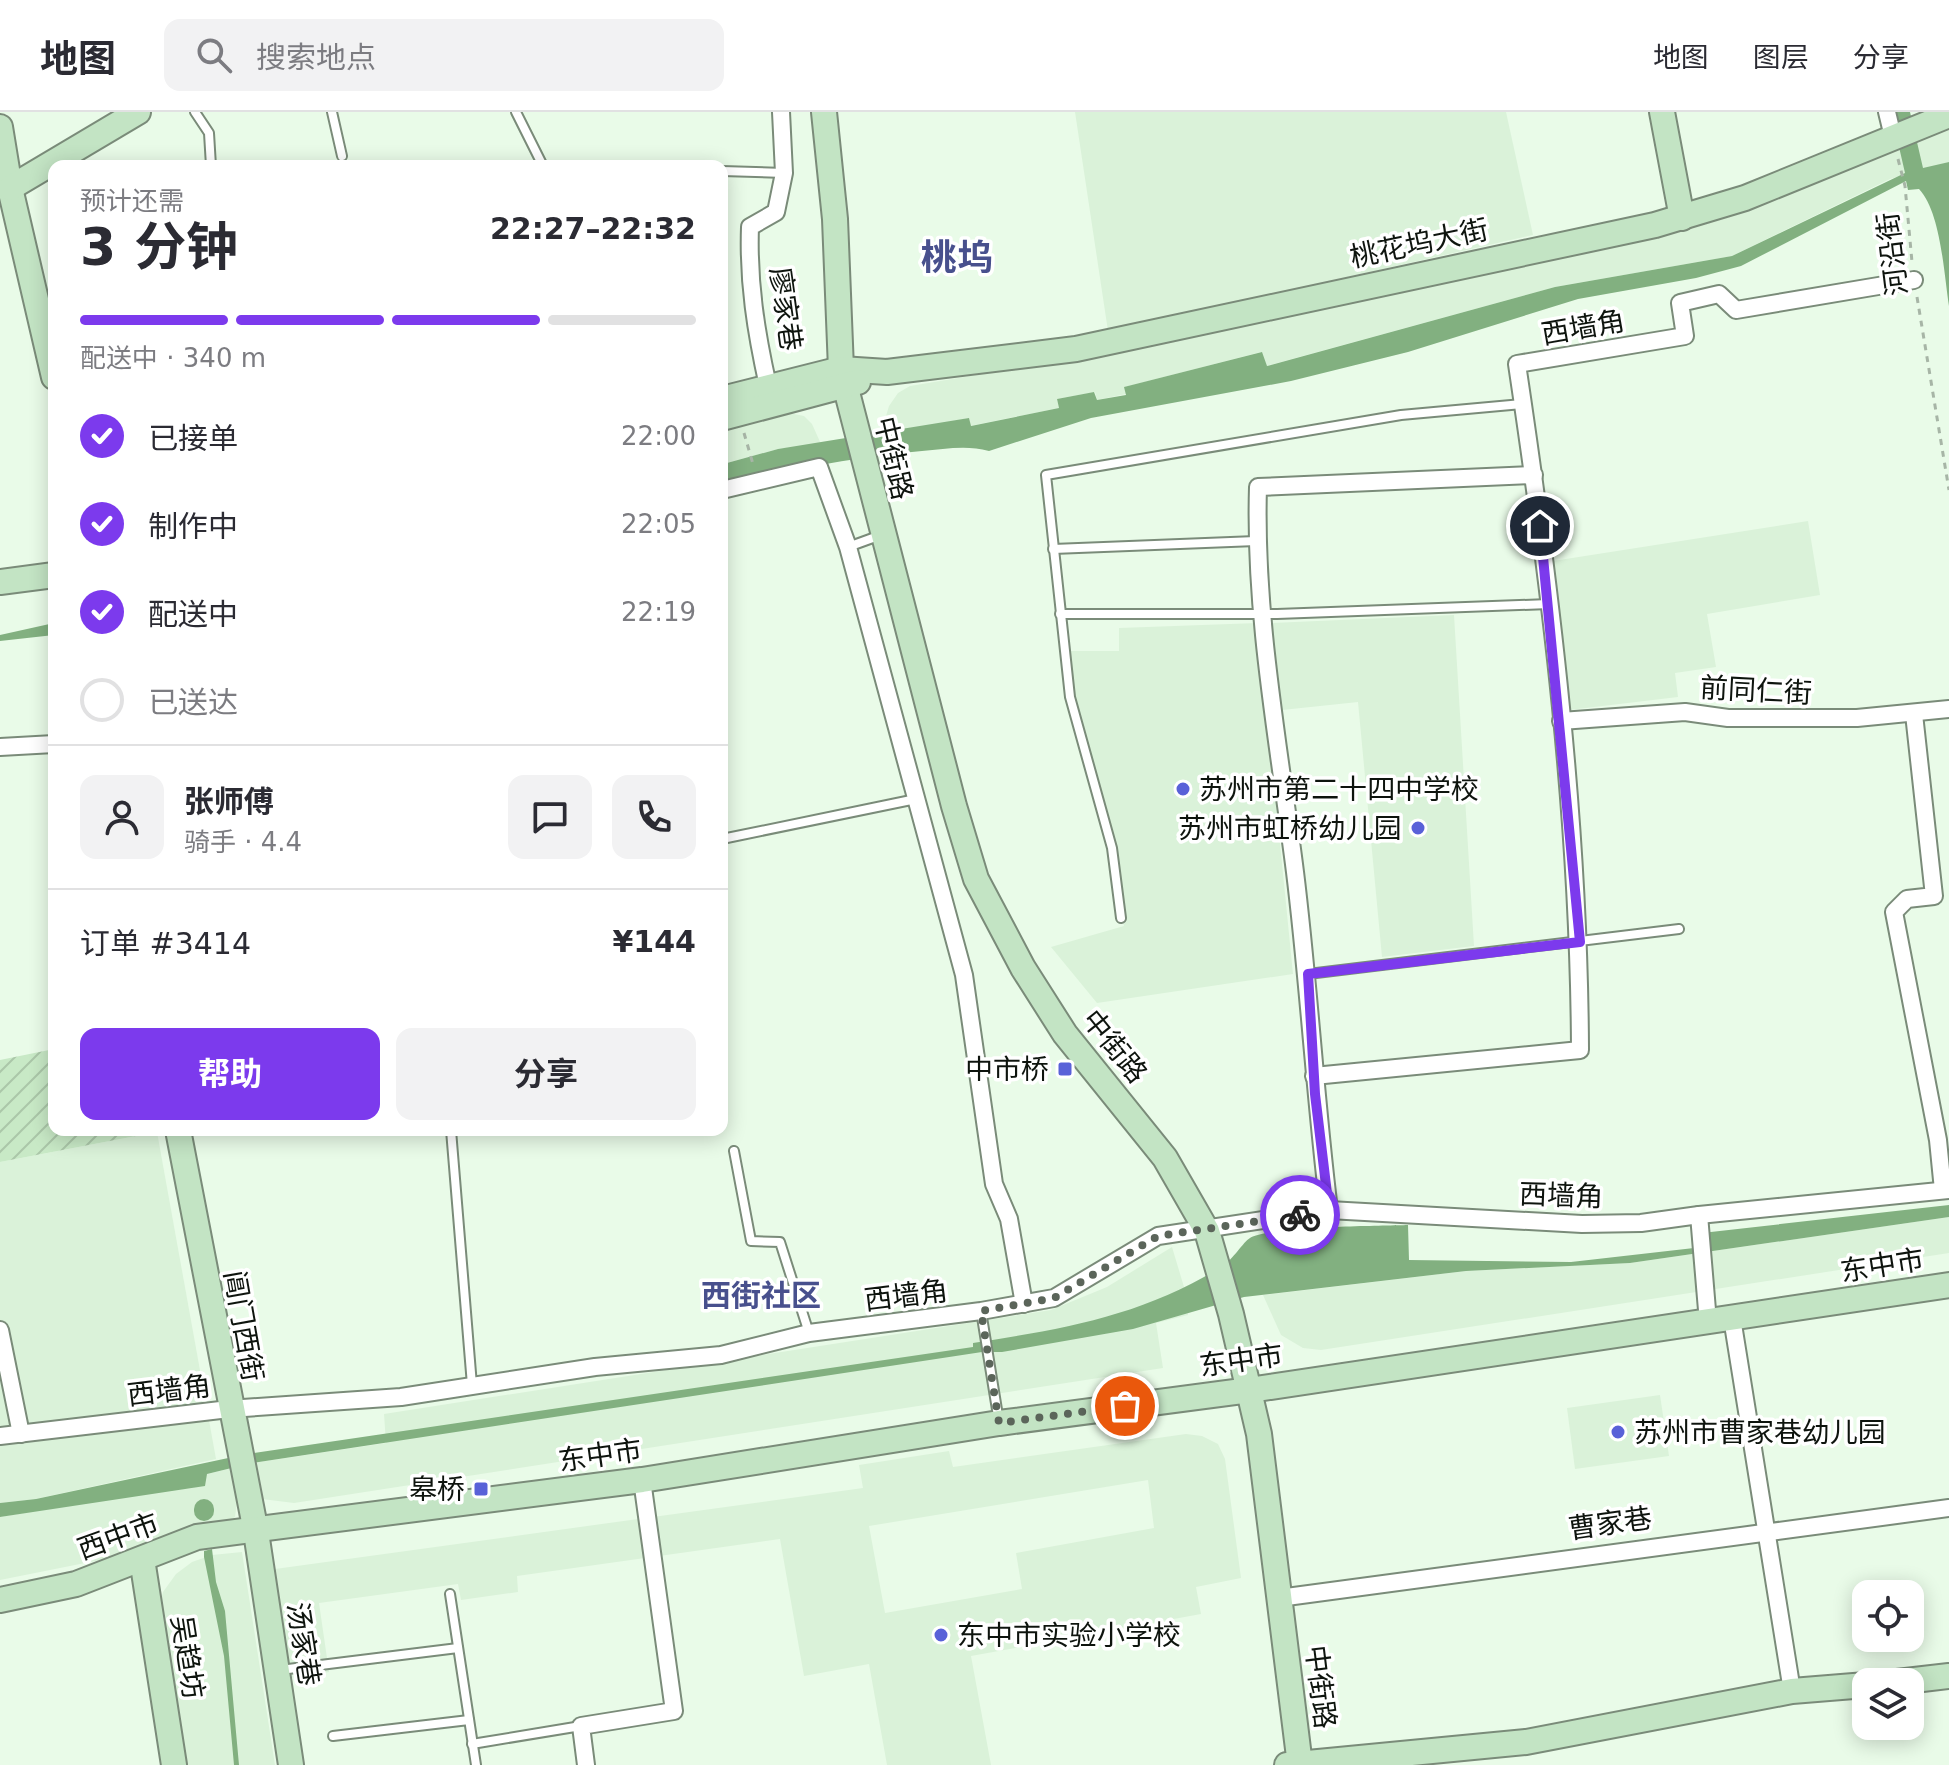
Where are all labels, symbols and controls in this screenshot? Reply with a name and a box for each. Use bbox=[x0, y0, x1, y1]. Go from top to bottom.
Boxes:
search box bbox=[164, 19, 724, 91]
icon: search bbox=[192, 33, 236, 77]
text: 地图 bbox=[40, 37, 116, 81]
text: 搜索地点 bbox=[256, 40, 376, 75]
text: 地图 bbox=[1653, 41, 1709, 74]
text: 图层 bbox=[1753, 41, 1809, 74]
text: 分享 bbox=[1853, 41, 1909, 74]
text: 预计还需 bbox=[80, 186, 184, 216]
street label: 河沿街 bbox=[1871, 210, 1914, 298]
text: 22:27–22:32 bbox=[490, 211, 696, 246]
street label: 桃花坞大街 bbox=[1347, 213, 1491, 274]
text: 3 分钟 bbox=[80, 217, 238, 277]
district label: 桃坞 bbox=[921, 237, 993, 278]
street label: 廖家巷 bbox=[763, 265, 808, 353]
street label: 西墙角 bbox=[1539, 304, 1627, 351]
text: 配送中 · 340 m bbox=[80, 343, 266, 373]
street label: 中街路 bbox=[868, 413, 919, 503]
icon: check bbox=[80, 414, 124, 458]
text: 已接单 bbox=[148, 421, 238, 456]
text: 22:00 bbox=[621, 421, 696, 451]
pin bbox=[1506, 492, 1574, 560]
icon: check bbox=[80, 502, 124, 546]
icon: home bbox=[1518, 504, 1562, 548]
text: 制作中 bbox=[148, 509, 238, 544]
text: 22:05 bbox=[621, 509, 696, 539]
icon: check bbox=[80, 590, 124, 634]
text: 配送中 bbox=[148, 597, 238, 632]
text: 22:19 bbox=[621, 597, 696, 627]
street label: 前同仁街 bbox=[1699, 671, 1813, 710]
text: 已送达 bbox=[148, 685, 238, 720]
place label: 苏州市第二十四中学校 bbox=[1199, 773, 1479, 806]
button: person bbox=[80, 775, 164, 859]
button: chat bbox=[508, 775, 592, 859]
button: phone bbox=[612, 775, 696, 859]
marker: 苏州市第二十四中学校 bbox=[1174, 780, 1192, 798]
text: 张师傅 bbox=[184, 784, 274, 819]
place label: 苏州市虹桥幼儿园 bbox=[1178, 812, 1402, 845]
marker: 苏州市虹桥幼儿园 bbox=[1409, 819, 1427, 837]
text: 骑手 · 4.4 bbox=[184, 827, 302, 857]
text: ¥144 bbox=[613, 924, 696, 959]
text: 订单 #3414 bbox=[80, 926, 251, 961]
street label: 中街路 bbox=[1075, 1003, 1154, 1089]
button: 帮助 bbox=[80, 1028, 380, 1120]
button: 分享 bbox=[396, 1028, 696, 1120]
place label: 中市桥 bbox=[965, 1053, 1049, 1086]
marker: 中市桥 bbox=[1056, 1060, 1074, 1078]
courier bbox=[1260, 1175, 1340, 1255]
street label: 西墙角 bbox=[1518, 1178, 1604, 1213]
icon: bike bbox=[1278, 1193, 1322, 1237]
street label: 东中市 bbox=[1838, 1243, 1926, 1288]
street label: 阊门西街 bbox=[218, 1268, 269, 1384]
street label: 西墙角 bbox=[862, 1274, 950, 1317]
district label: 西街社区 bbox=[701, 1278, 821, 1313]
street label: 东中市 bbox=[1197, 1338, 1285, 1383]
street label: 西墙角 bbox=[125, 1369, 213, 1412]
pin bbox=[1091, 1372, 1159, 1440]
icon: bag bbox=[1103, 1384, 1147, 1428]
place label: 苏州市曹家巷幼儿园 bbox=[1634, 1416, 1886, 1449]
marker: 苏州市曹家巷幼儿园 bbox=[1609, 1423, 1627, 1441]
street label: 东中市 bbox=[556, 1433, 644, 1478]
place label: 皋桥 bbox=[409, 1473, 465, 1506]
marker: 皋桥 bbox=[472, 1480, 490, 1498]
street label: 曹家巷 bbox=[1566, 1501, 1654, 1546]
street label: 西中市 bbox=[73, 1507, 163, 1566]
map controls bbox=[1852, 1580, 1924, 1740]
button: locate bbox=[1852, 1580, 1924, 1652]
street label: 汤家巷 bbox=[281, 1600, 326, 1688]
street label: 吴趋坊 bbox=[165, 1613, 210, 1701]
place label: 东中市实验小学校 bbox=[957, 1619, 1181, 1652]
marker: 东中市实验小学校 bbox=[932, 1626, 950, 1644]
street label: 中街路 bbox=[1299, 1643, 1342, 1731]
button: layers bbox=[1852, 1668, 1924, 1740]

